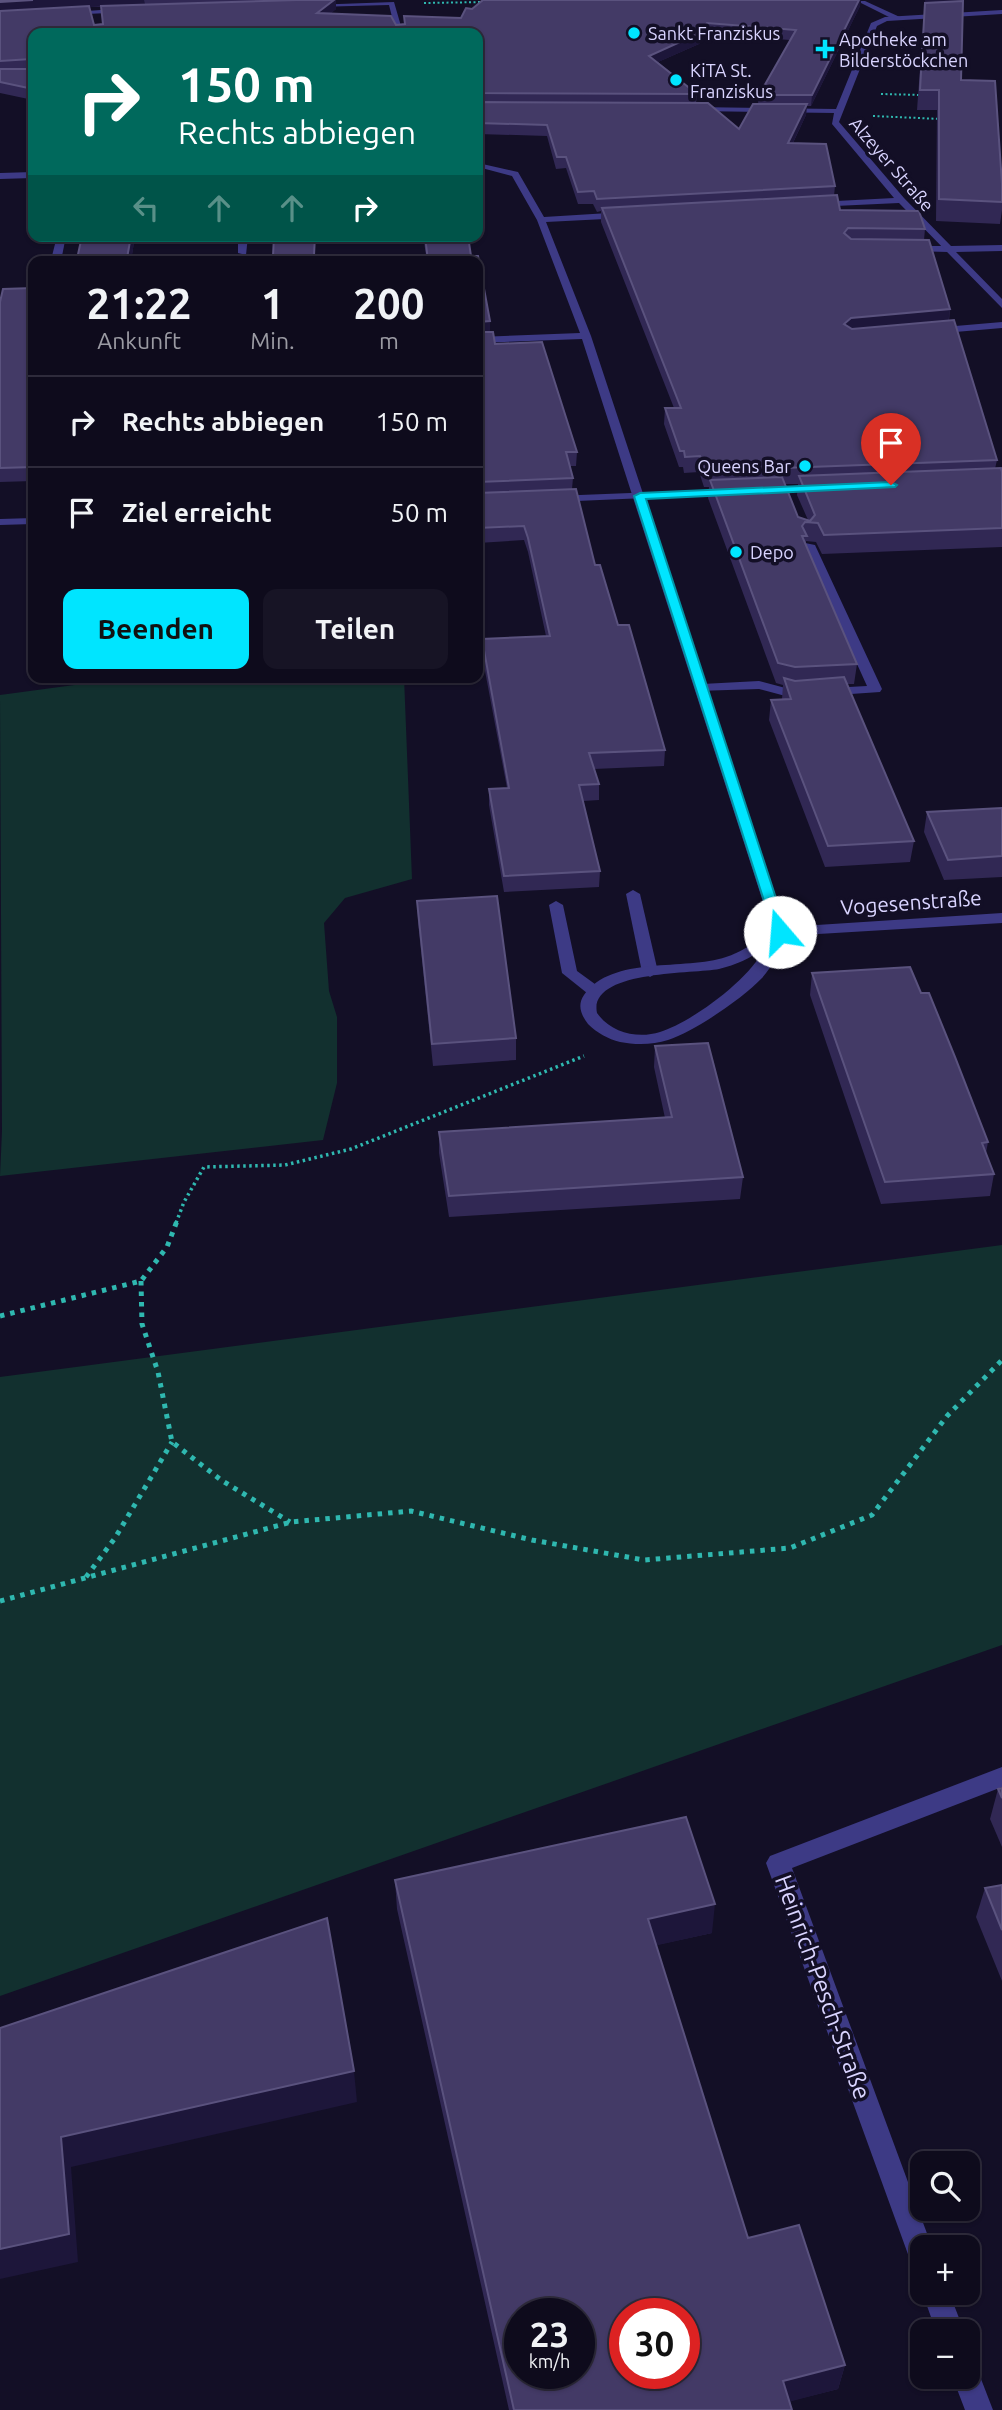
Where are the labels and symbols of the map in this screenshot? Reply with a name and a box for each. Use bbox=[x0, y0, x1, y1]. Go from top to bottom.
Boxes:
place label: Sankt Franziskus bbox=[648, 23, 781, 43]
marker: Sankt Franziskus bbox=[626, 25, 642, 41]
place label: Apotheke am Bilderstöckchen bbox=[839, 29, 968, 70]
marker: Apotheke am Bilderstöckchen bbox=[817, 41, 833, 57]
place label: KiTA St. Franziskus bbox=[690, 60, 773, 101]
marker: KiTA St. Franziskus bbox=[668, 72, 684, 88]
street label: Alzeyer Straße bbox=[846, 113, 938, 215]
pin bbox=[861, 413, 921, 485]
place label: Queens Bar bbox=[697, 456, 791, 477]
marker: Queens Bar bbox=[797, 458, 813, 474]
place label: Depo bbox=[750, 542, 794, 562]
marker: Depo bbox=[728, 544, 744, 560]
street label: Vogesenstraße bbox=[840, 885, 982, 919]
position arrow bbox=[743, 895, 817, 969]
street label: Heinrich-Pesch-Straße bbox=[770, 1871, 876, 2103]
speed limit sign: 30 bbox=[609, 2298, 700, 2389]

